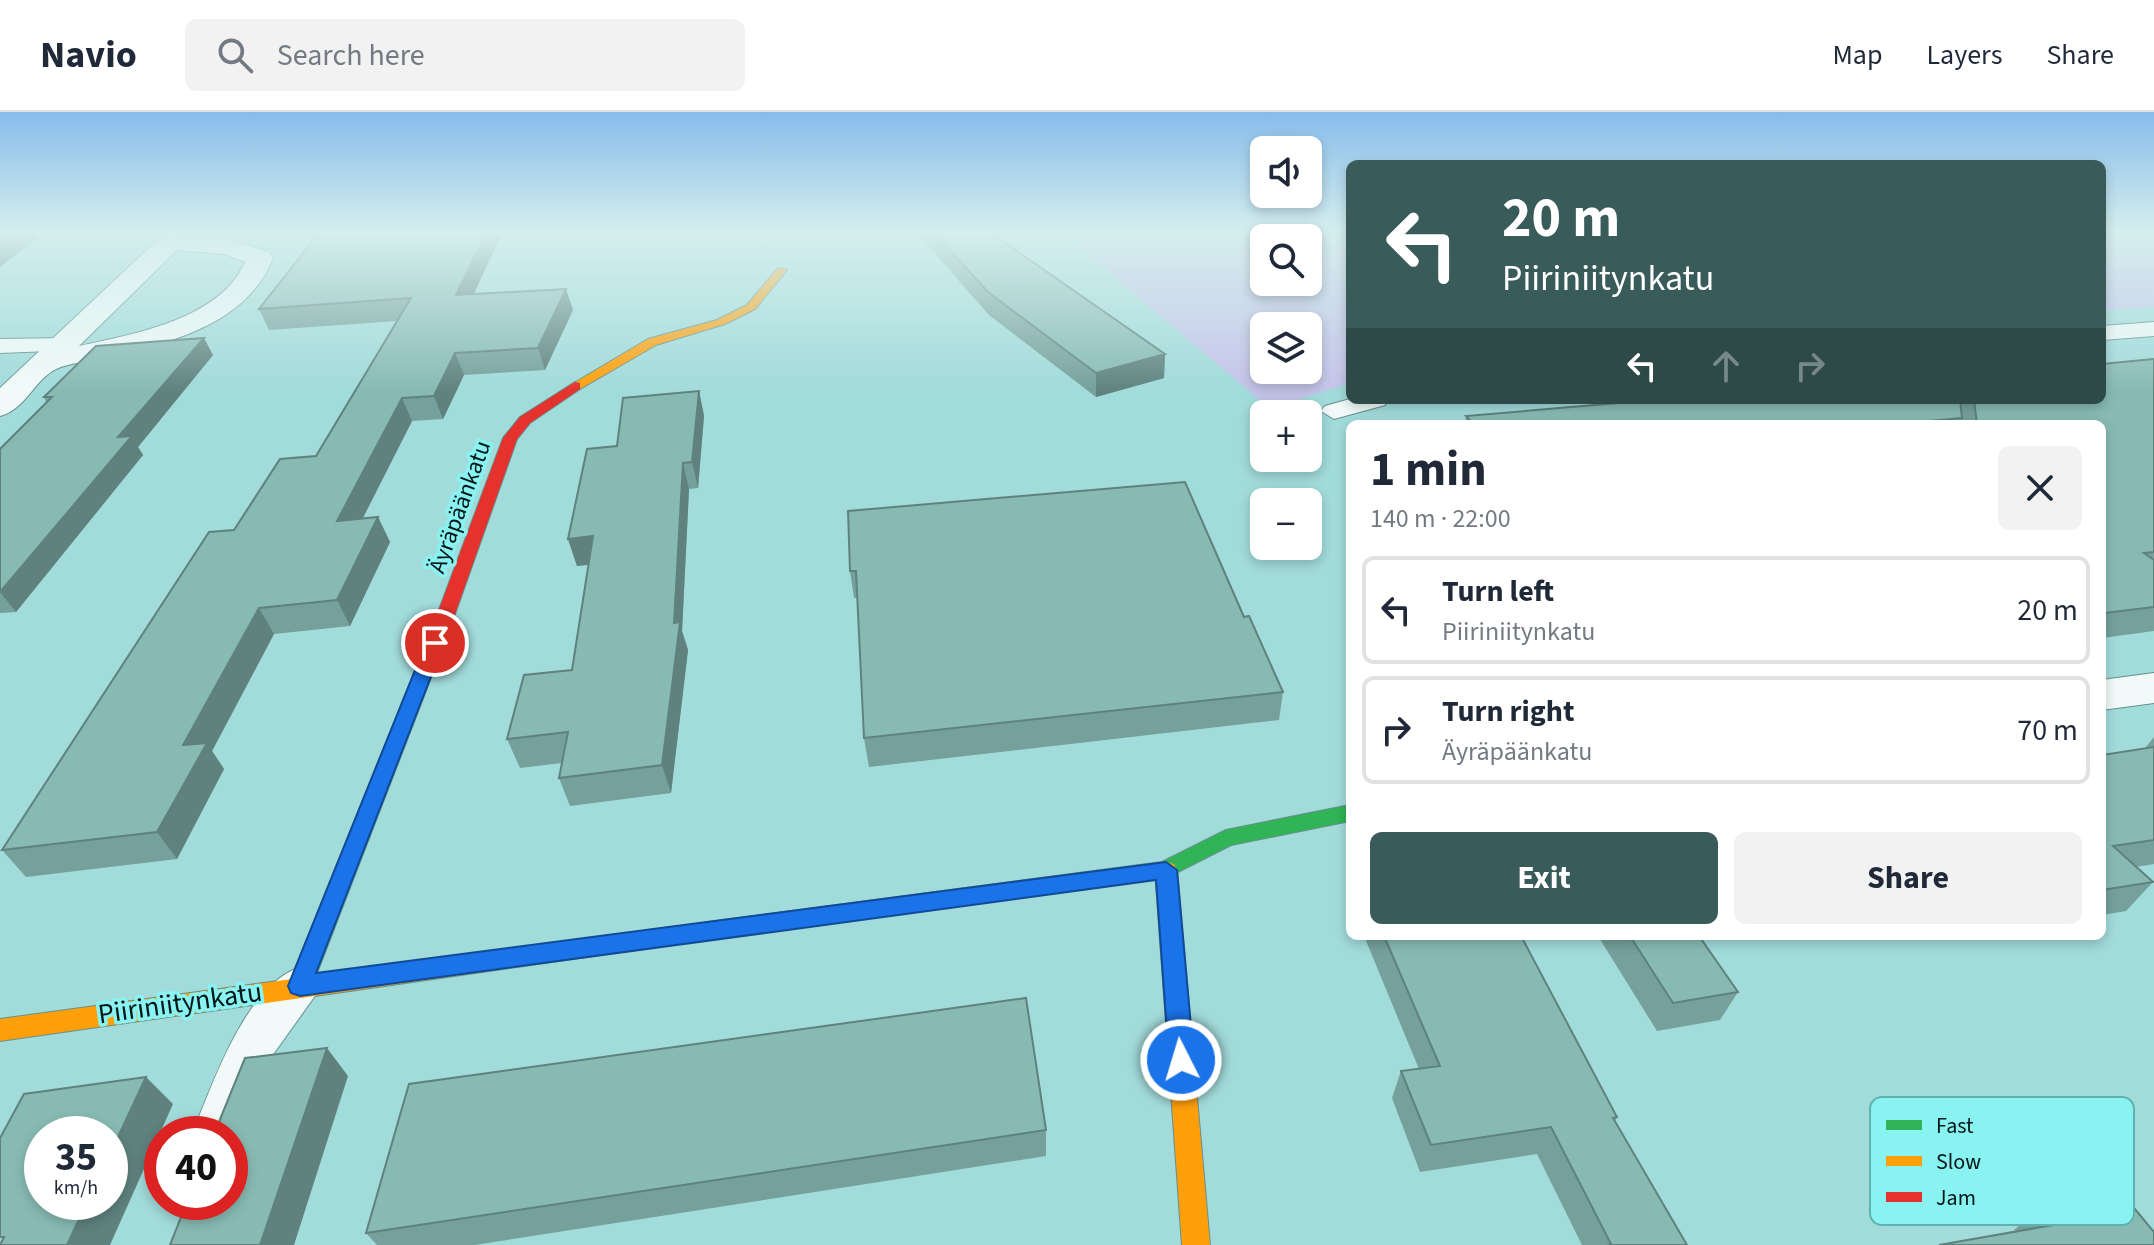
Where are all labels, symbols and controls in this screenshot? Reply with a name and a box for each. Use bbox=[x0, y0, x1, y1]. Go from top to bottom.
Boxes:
search box bbox=[185, 19, 745, 91]
text: Navio bbox=[40, 28, 137, 82]
icon: search bbox=[213, 33, 257, 77]
text: Search here bbox=[277, 34, 425, 77]
text: Map bbox=[1832, 35, 1882, 75]
text: Layers bbox=[1926, 35, 2002, 75]
text: Share bbox=[2046, 35, 2114, 75]
map controls bbox=[1250, 136, 1322, 560]
button: sound bbox=[1250, 136, 1322, 208]
text: 20 m bbox=[1502, 179, 1620, 258]
icon: left bbox=[1370, 192, 1474, 296]
button: search bbox=[1250, 224, 1322, 296]
text: Piiriniitynkatu bbox=[1502, 253, 1714, 304]
button: layers bbox=[1250, 312, 1322, 384]
icon: left bbox=[1620, 344, 1664, 388]
icon: ahead bbox=[1704, 344, 1748, 388]
icon: right bbox=[1788, 344, 1832, 388]
button: + bbox=[1250, 400, 1322, 472]
street label: Äyräpäänkatu bbox=[420, 436, 500, 578]
text: 1 min bbox=[1370, 436, 1487, 504]
button: close bbox=[1998, 446, 2082, 530]
button: − bbox=[1250, 488, 1322, 560]
text: 140 m · 22:00 bbox=[1370, 500, 1511, 537]
text: Turn left bbox=[1442, 570, 1554, 613]
icon: left bbox=[1374, 588, 1418, 632]
text: 20 m bbox=[2017, 589, 2078, 632]
pin bbox=[401, 609, 469, 677]
text: Piiriniitynkatu bbox=[1442, 613, 1595, 650]
icon: arrive bbox=[413, 621, 457, 665]
text: Turn right bbox=[1442, 690, 1574, 733]
icon: right bbox=[1374, 708, 1418, 752]
text: 70 m bbox=[2017, 709, 2078, 752]
text: Äyräpäänkatu bbox=[1442, 733, 1592, 770]
button: Exit bbox=[1370, 832, 1718, 924]
button: Share bbox=[1734, 832, 2082, 924]
street label: Piiriniitynkatu bbox=[95, 972, 265, 1034]
position arrow bbox=[1139, 1018, 1223, 1102]
legend bbox=[1870, 1097, 2134, 1225]
text: Fast bbox=[1936, 1110, 1974, 1142]
speed limit sign: 40 bbox=[144, 1116, 248, 1220]
text: 35 bbox=[55, 1129, 97, 1186]
text: Slow bbox=[1936, 1146, 1981, 1178]
text: km/h bbox=[54, 1174, 98, 1202]
text: Jam bbox=[1936, 1182, 1976, 1214]

